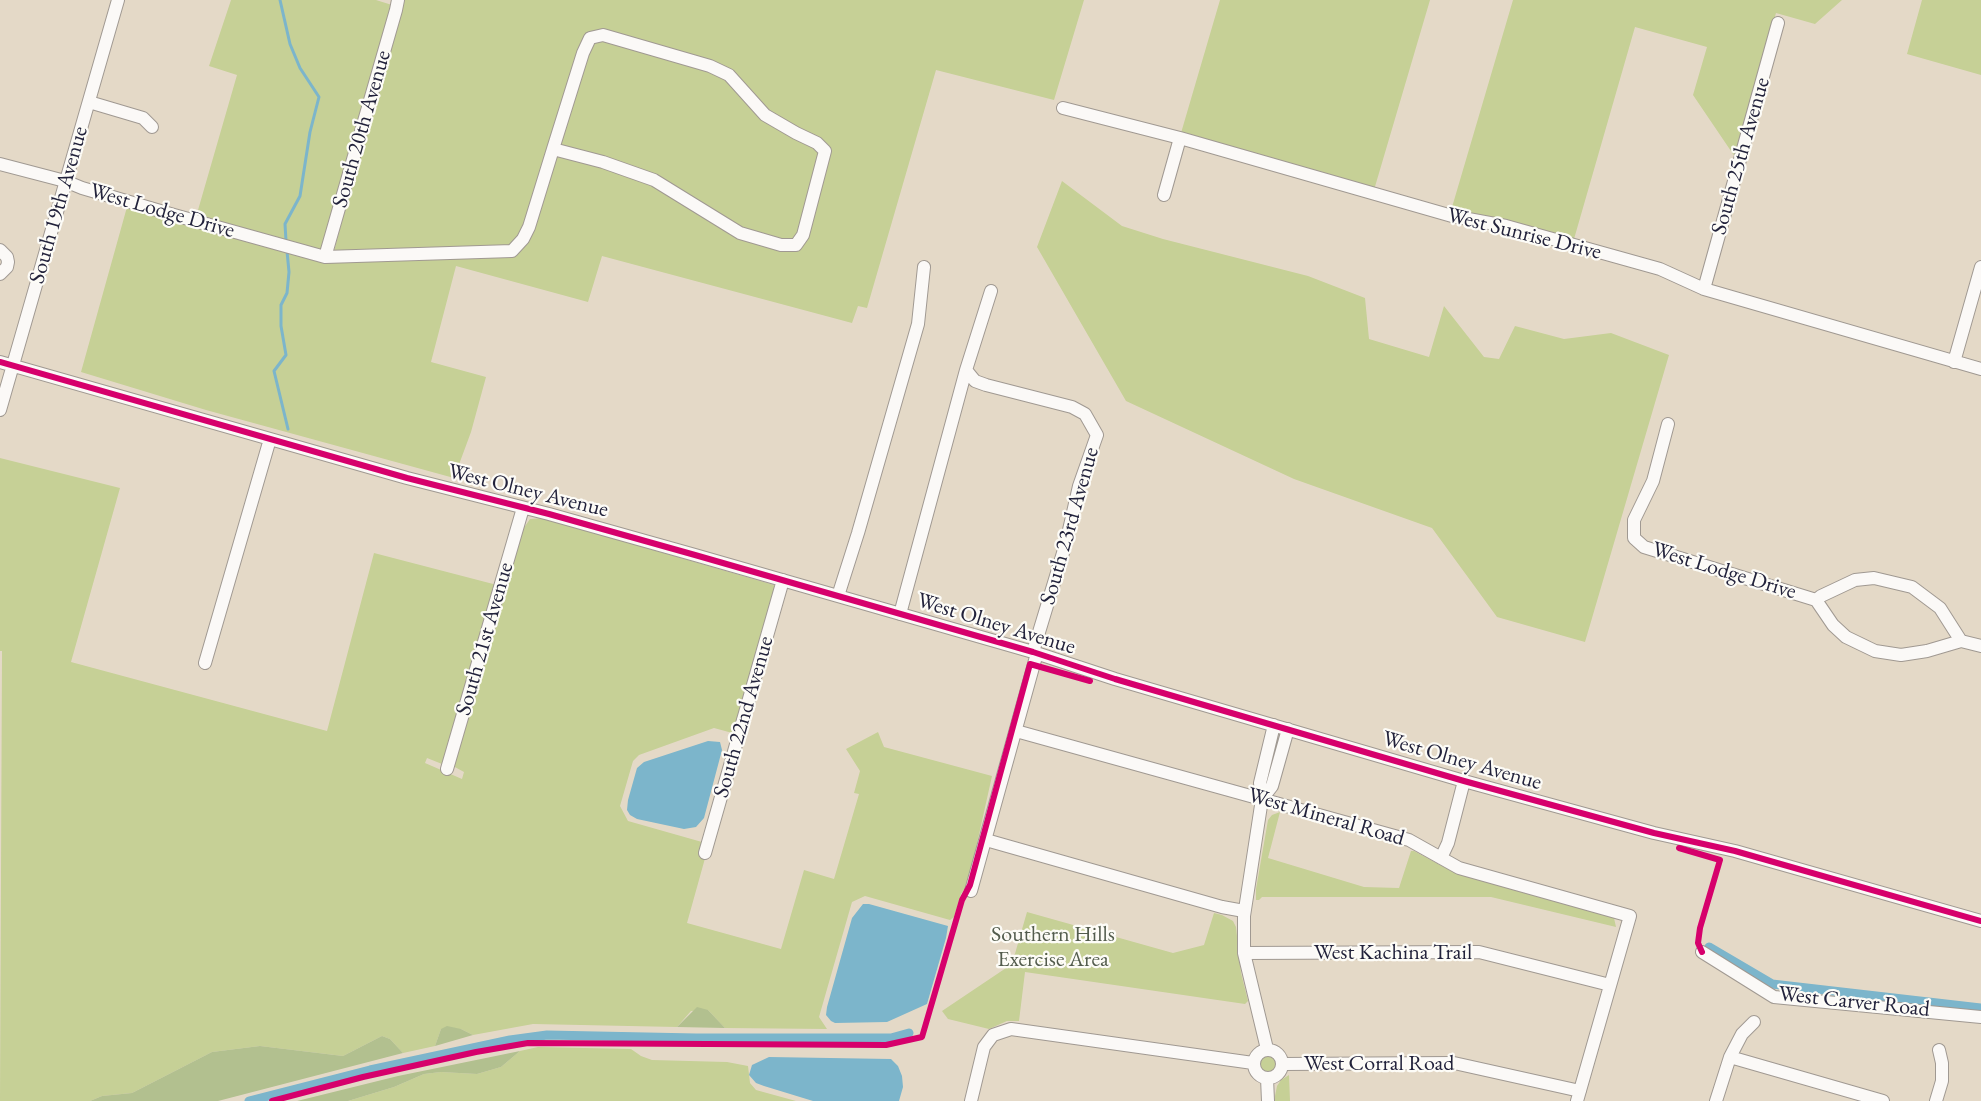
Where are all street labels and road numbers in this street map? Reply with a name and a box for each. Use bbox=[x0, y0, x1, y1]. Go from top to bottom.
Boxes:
street label: South 20th Avenue bbox=[327, 47, 397, 211]
street label: South 25th Avenue bbox=[1706, 74, 1776, 238]
street label: South 19th Avenue bbox=[24, 123, 94, 287]
street label: West Lodge Drive bbox=[87, 178, 237, 244]
street label: West Sunrise Drive bbox=[1444, 202, 1604, 266]
street label: South 23rd Avenue bbox=[1035, 444, 1105, 608]
street label: West Olney Avenue bbox=[445, 458, 611, 524]
street label: West Lodge Drive bbox=[1649, 537, 1799, 605]
street label: South 21st Avenue bbox=[451, 559, 519, 719]
street label: West Olney Avenue bbox=[914, 587, 1078, 661]
street label: South 22nd Avenue bbox=[708, 633, 780, 801]
street label: West Olney Avenue bbox=[1379, 726, 1545, 796]
street label: West Mineral Road bbox=[1244, 782, 1408, 852]
street label: West Kachina Trail bbox=[1314, 940, 1472, 966]
street label: West Carver Road bbox=[1777, 981, 1931, 1023]
street label: West Corral Road bbox=[1304, 1051, 1454, 1077]

